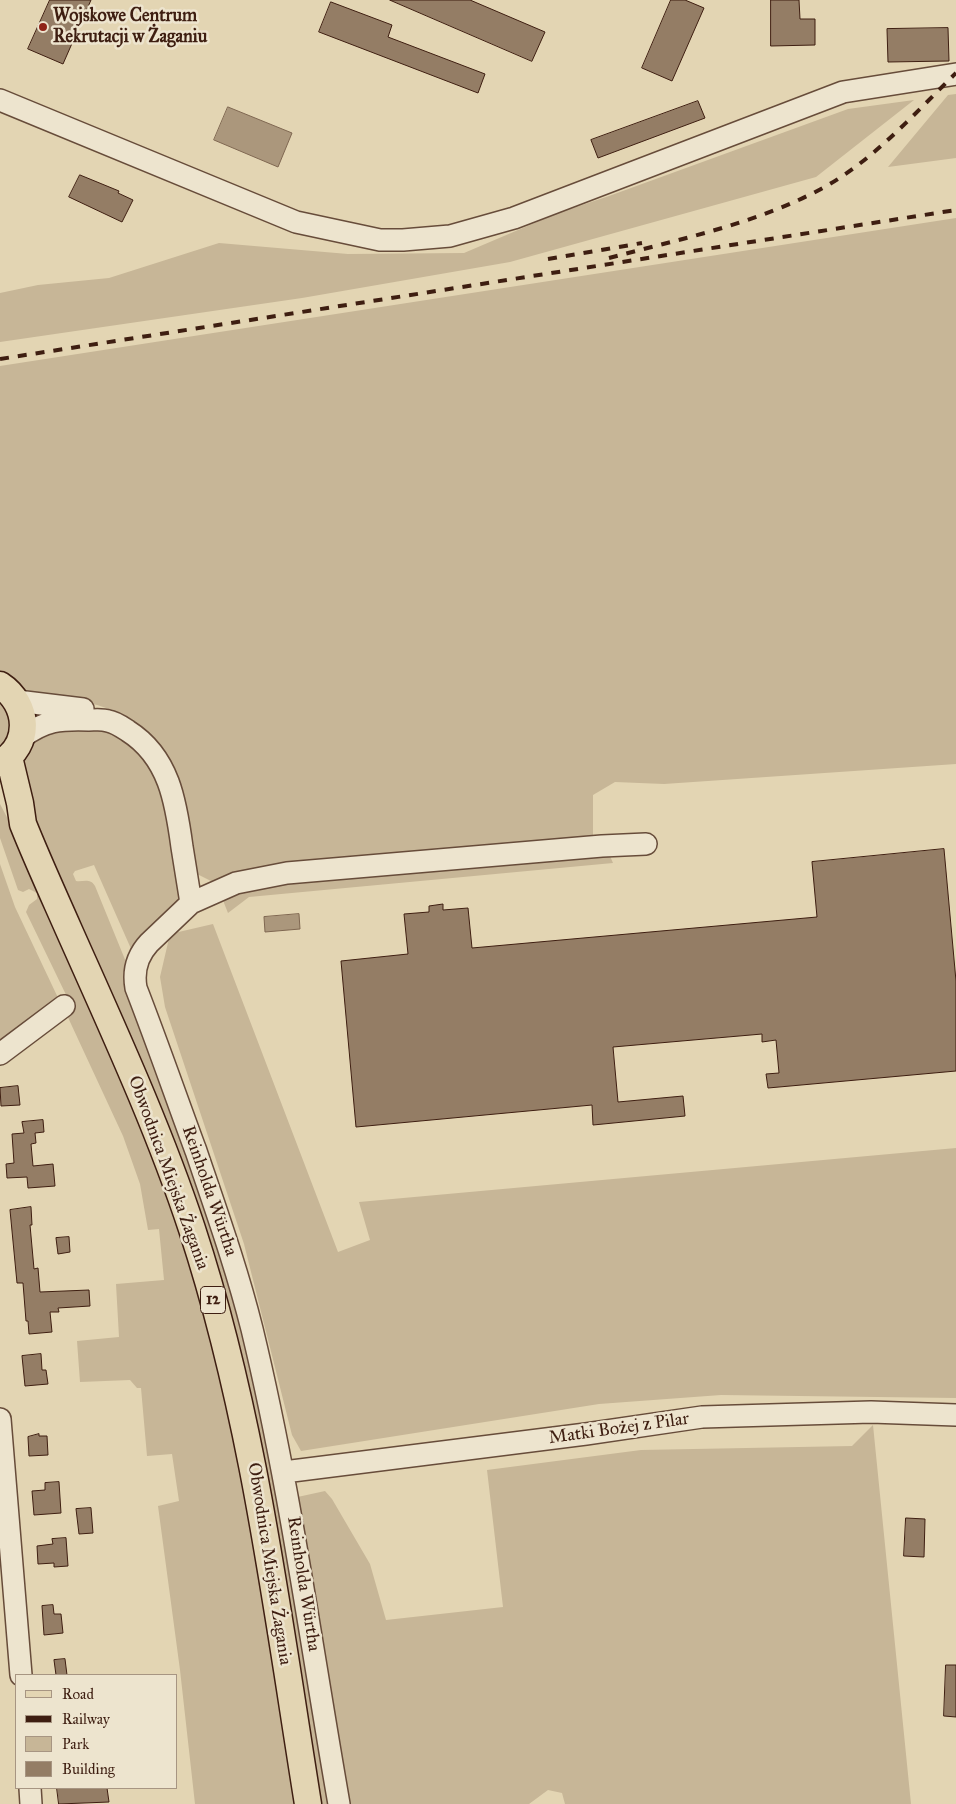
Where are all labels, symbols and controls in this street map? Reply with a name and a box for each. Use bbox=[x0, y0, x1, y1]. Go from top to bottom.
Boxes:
place label: Wojskowe Centrum Rekrutacji w Żaganiu bbox=[53, 6, 207, 48]
marker: Wojskowe Centrum Rekrutacji w Żaganiu bbox=[37, 21, 49, 33]
street label: Obwodnica Miejska Żagania bbox=[123, 1073, 213, 1273]
street label: Reinholda Würtha bbox=[177, 1123, 241, 1259]
road number: 12 bbox=[200, 1286, 226, 1314]
street label: Matki Bożej z Pilar bbox=[547, 1408, 691, 1450]
street label: Obwodnica Miejska Żagania bbox=[242, 1461, 296, 1667]
street label: Reinholda Würtha bbox=[282, 1515, 324, 1653]
legend bbox=[15, 1674, 178, 1789]
text: Road bbox=[62, 1685, 94, 1703]
text: Railway bbox=[62, 1710, 110, 1728]
text: Park bbox=[62, 1735, 89, 1753]
text: Building bbox=[62, 1760, 115, 1778]

